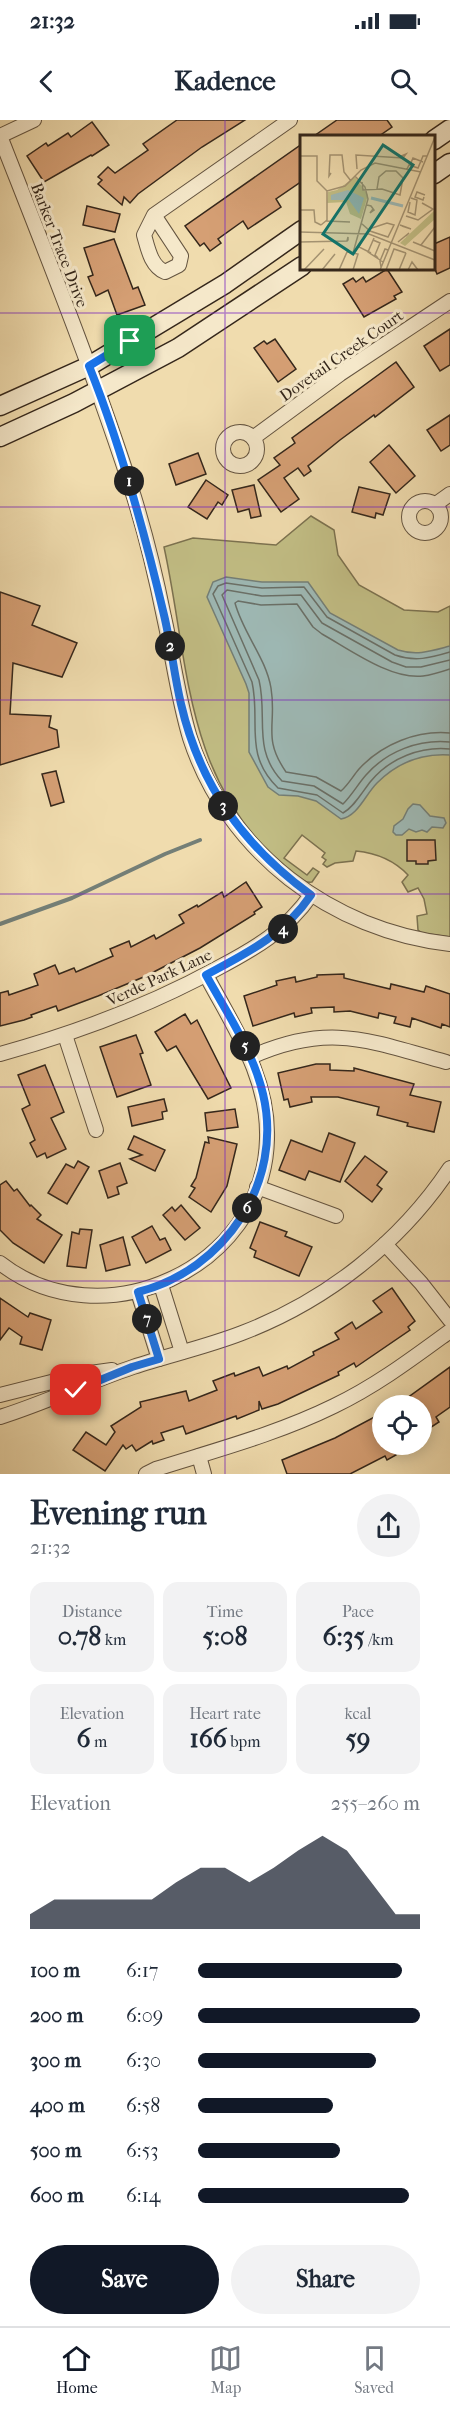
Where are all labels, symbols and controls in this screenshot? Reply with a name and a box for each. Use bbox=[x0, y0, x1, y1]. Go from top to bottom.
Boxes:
text: 21:32 bbox=[30, 8, 75, 34]
icon: back bbox=[30, 65, 63, 98]
text: Kadence bbox=[174, 65, 276, 97]
icon: search bbox=[387, 65, 420, 98]
inset map bbox=[300, 135, 435, 270]
street label: Barker Trace Drive bbox=[27, 180, 92, 310]
street label: Dovetail Creek Court bbox=[276, 305, 407, 405]
pin bbox=[104, 315, 155, 366]
icon: arrive bbox=[113, 324, 146, 357]
pin: 1 bbox=[114, 466, 144, 496]
text: 1 bbox=[126, 471, 132, 490]
pin: 2 bbox=[155, 631, 185, 661]
text: 2 bbox=[166, 636, 174, 655]
pin: 3 bbox=[208, 791, 238, 821]
text: 3 bbox=[220, 796, 226, 815]
pin: 4 bbox=[268, 914, 298, 944]
text: 4 bbox=[278, 919, 288, 938]
street label: Verde Park Lane bbox=[103, 945, 215, 1010]
pin: 5 bbox=[230, 1031, 260, 1061]
text: 5 bbox=[242, 1036, 248, 1055]
pin: 6 bbox=[232, 1193, 262, 1223]
text: 6 bbox=[243, 1198, 251, 1217]
pin: 7 bbox=[132, 1304, 162, 1334]
text: 7 bbox=[143, 1309, 151, 1328]
pin bbox=[50, 1364, 101, 1415]
icon: check bbox=[59, 1373, 92, 1406]
map controls bbox=[372, 1395, 432, 1455]
button: locate bbox=[372, 1395, 432, 1455]
text: Evening run bbox=[30, 1494, 207, 1533]
button: share bbox=[357, 1494, 420, 1557]
text: 21:32 bbox=[30, 1536, 71, 1559]
text: Distance bbox=[62, 1602, 122, 1621]
text: Time bbox=[207, 1602, 243, 1621]
text: Pace bbox=[342, 1602, 374, 1621]
text: 0.78 bbox=[58, 1621, 101, 1652]
text: 5:08 bbox=[203, 1621, 247, 1652]
text: 6:35 bbox=[322, 1621, 365, 1652]
text: km bbox=[101, 1630, 126, 1649]
text: /km bbox=[365, 1630, 394, 1649]
text: Elevation bbox=[60, 1704, 124, 1723]
text: Heart rate bbox=[189, 1704, 261, 1723]
text: kcal bbox=[345, 1704, 371, 1723]
text: 6 bbox=[77, 1723, 91, 1754]
text: 166 bbox=[189, 1723, 227, 1754]
text: 59 bbox=[346, 1723, 370, 1754]
text: m bbox=[91, 1732, 107, 1751]
text: bpm bbox=[227, 1732, 261, 1751]
text: Elevation bbox=[30, 1792, 111, 1815]
text: 255–260 m bbox=[331, 1792, 420, 1815]
text: 100 m bbox=[30, 1959, 80, 1982]
text: 6:17 bbox=[126, 1959, 158, 1982]
text: 200 m bbox=[30, 2004, 83, 2027]
text: 6:09 bbox=[126, 2004, 163, 2027]
text: 300 m bbox=[30, 2049, 81, 2072]
text: 6:30 bbox=[126, 2049, 161, 2072]
text: 400 m bbox=[30, 2094, 85, 2117]
text: 6:58 bbox=[126, 2094, 160, 2117]
text: 500 m bbox=[30, 2139, 82, 2162]
text: 6:53 bbox=[126, 2139, 159, 2162]
text: 600 m bbox=[30, 2184, 84, 2207]
text: 6:14 bbox=[126, 2184, 161, 2207]
button: Save bbox=[30, 2245, 219, 2314]
button: Share bbox=[231, 2245, 420, 2314]
tab: Home bbox=[56, 2342, 98, 2397]
tab: Map bbox=[209, 2342, 242, 2397]
tab: Saved bbox=[354, 2342, 394, 2397]

